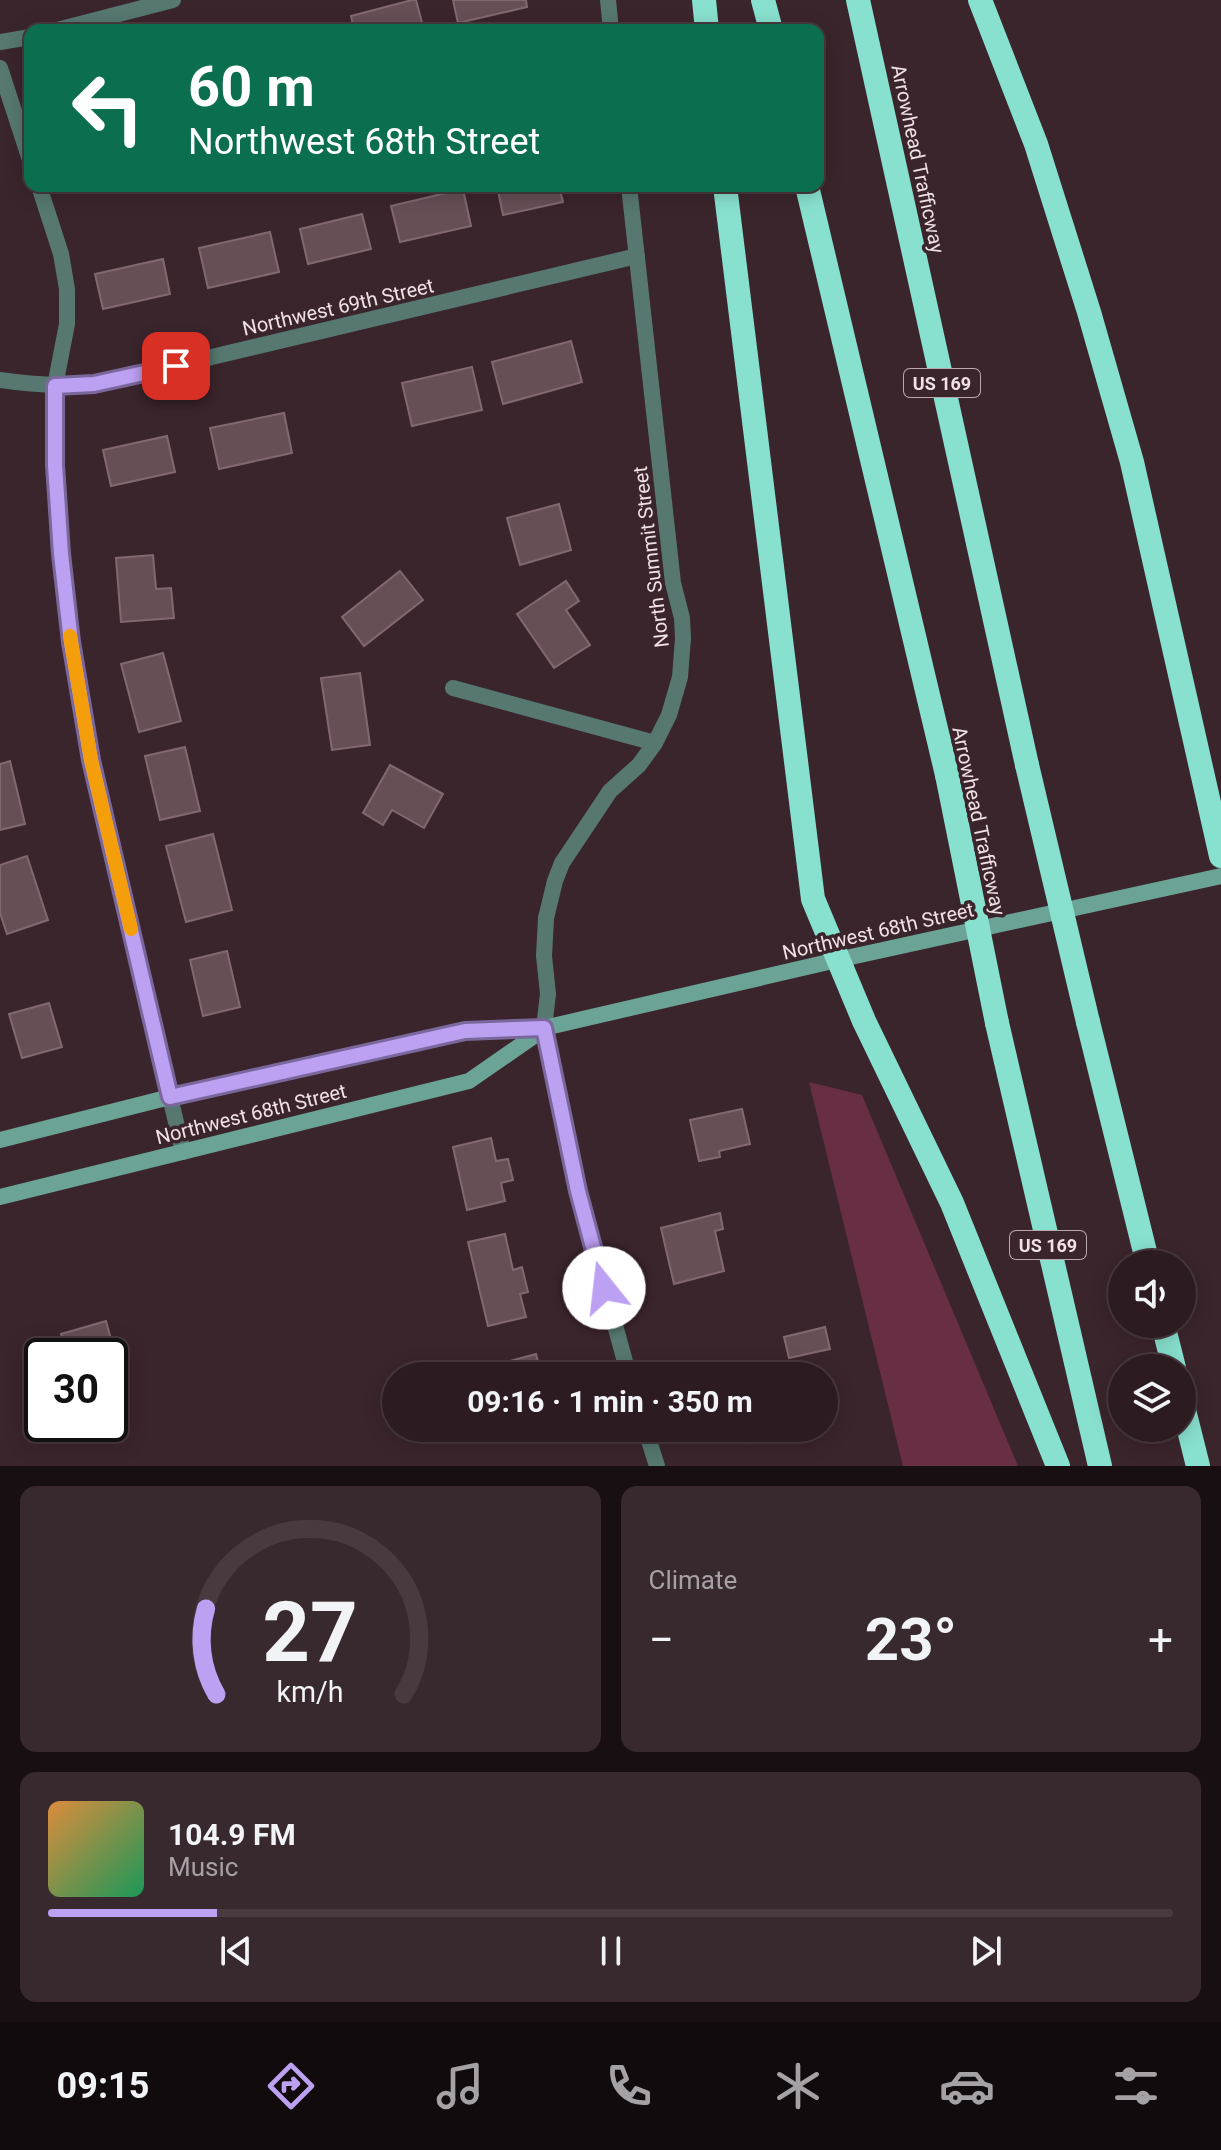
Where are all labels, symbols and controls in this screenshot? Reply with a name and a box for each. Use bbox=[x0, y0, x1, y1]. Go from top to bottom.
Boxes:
text: 60 m bbox=[188, 54, 315, 120]
icon: left bbox=[56, 56, 160, 160]
street label: Arrowhead Trafficway bbox=[886, 62, 950, 256]
text: Northwest 68th Street bbox=[188, 121, 540, 163]
street label: Northwest 69th Street bbox=[240, 273, 436, 341]
pin bbox=[142, 332, 210, 400]
icon: arrive bbox=[154, 344, 198, 388]
road number: US 169 bbox=[904, 369, 980, 397]
street label: North Summit Street bbox=[628, 465, 674, 649]
street label: Arrowhead Trafficway bbox=[947, 724, 1011, 918]
street label: Northwest 68th Street bbox=[780, 897, 976, 965]
street label: Northwest 68th Street bbox=[153, 1079, 349, 1149]
road number: US 169 bbox=[1010, 1231, 1086, 1259]
position arrow bbox=[562, 1246, 646, 1330]
map controls bbox=[1108, 1250, 1196, 1442]
button: sound bbox=[1108, 1250, 1196, 1338]
speed limit sign: 30 bbox=[24, 1338, 128, 1442]
button: layers bbox=[1108, 1354, 1196, 1442]
text: 09:16 · 1 min · 350 m bbox=[467, 1384, 753, 1419]
text: Climate bbox=[649, 1565, 737, 1595]
text: 27 bbox=[263, 1584, 358, 1681]
text: 23° bbox=[865, 1604, 957, 1675]
text: − bbox=[649, 1614, 674, 1666]
text: + bbox=[1148, 1614, 1173, 1666]
text: km/h bbox=[277, 1675, 344, 1709]
text: 104.9 FM bbox=[168, 1817, 296, 1852]
text: Music bbox=[168, 1852, 238, 1882]
icon: previous bbox=[214, 1929, 258, 1973]
icon: pause bbox=[589, 1929, 633, 1973]
icon: next bbox=[964, 1929, 1008, 1973]
icon: directions bbox=[263, 2058, 319, 2114]
icon: music bbox=[432, 2058, 488, 2114]
icon: phone bbox=[601, 2058, 657, 2114]
icon: climate bbox=[770, 2058, 826, 2114]
icon: car bbox=[939, 2058, 995, 2114]
icon: filters bbox=[1108, 2058, 1164, 2114]
text: 09:15 bbox=[57, 2065, 149, 2107]

